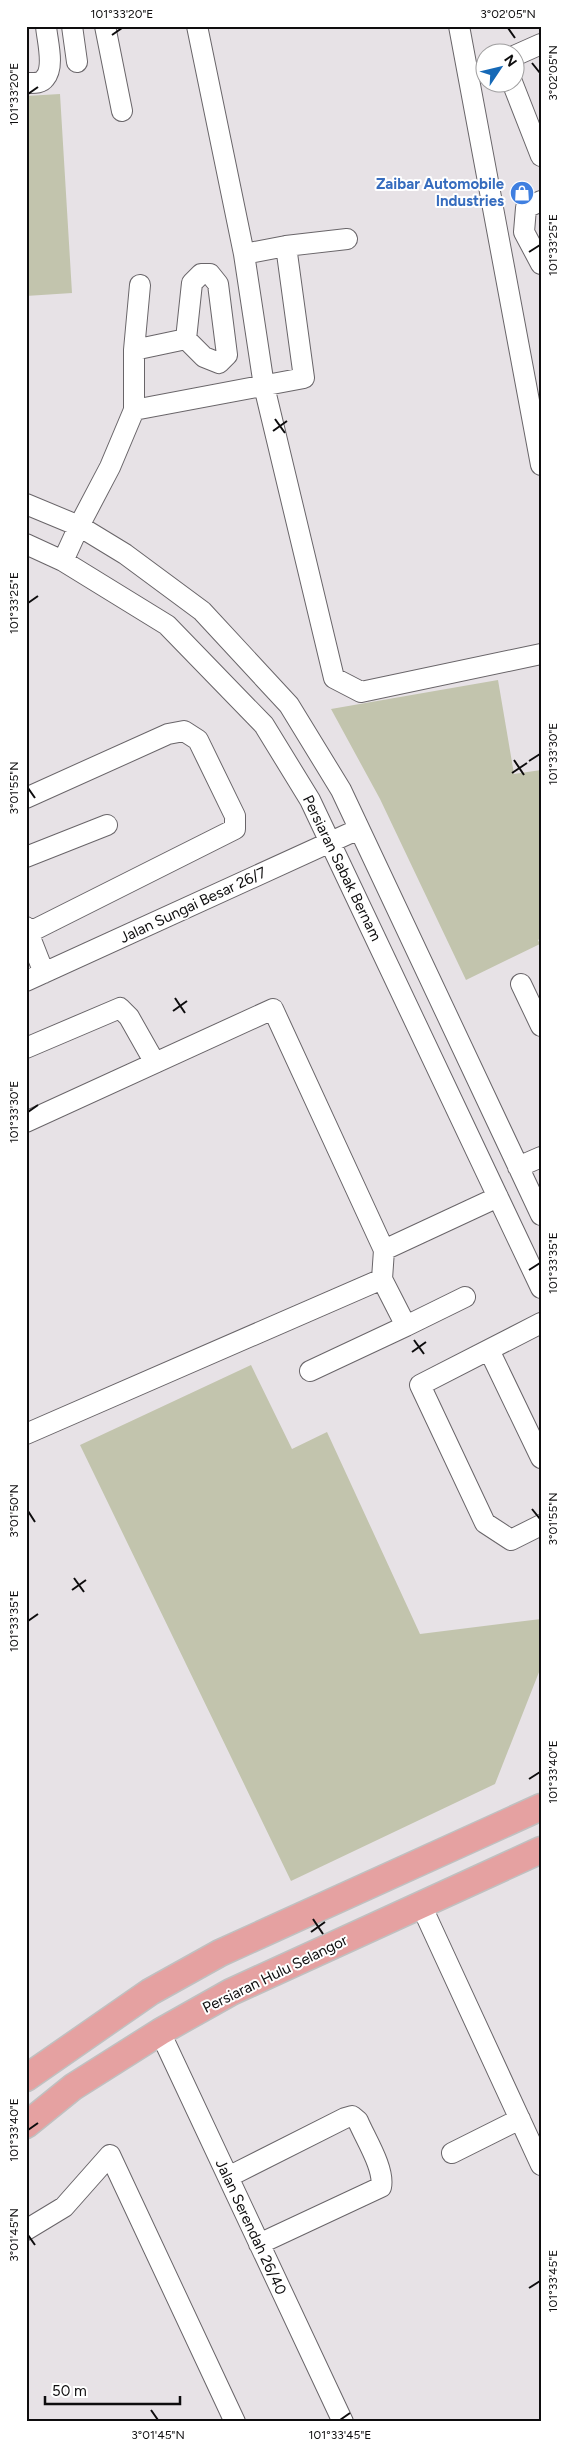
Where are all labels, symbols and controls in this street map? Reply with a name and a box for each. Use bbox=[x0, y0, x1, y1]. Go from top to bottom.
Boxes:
text: 101°33'20"E bbox=[91, 7, 153, 21]
text: 3°02'05"N bbox=[480, 7, 536, 21]
north arrow bbox=[474, 42, 524, 92]
text: 3°02'05"N bbox=[546, 45, 560, 101]
text: N bbox=[500, 52, 520, 70]
text: 101°33'20"E bbox=[7, 63, 21, 125]
place label: Zaibar Automobile Industries bbox=[376, 175, 505, 210]
shop icon: Zaibar Automobile Industries bbox=[509, 180, 535, 206]
text: 101°33'25"E bbox=[546, 214, 560, 276]
text: 101°33'25"E bbox=[7, 572, 21, 634]
text: 101°33'30"E bbox=[546, 723, 560, 785]
text: 3°01'55"N bbox=[7, 762, 21, 814]
street label: Persiaran Sabak Bernam bbox=[299, 792, 385, 944]
street label: Jalan Sungai Besar 26/7 bbox=[117, 863, 269, 947]
text: 101°33'30"E bbox=[7, 1081, 21, 1143]
text: 101°33'35"E bbox=[546, 1232, 560, 1294]
text: 3°01'50"N bbox=[7, 1484, 21, 1538]
text: 3°01'55"N bbox=[546, 1493, 560, 1545]
text: 101°33'35"E bbox=[7, 1590, 21, 1652]
text: 101°33'40"E bbox=[546, 1740, 560, 1804]
street label: Persiaran Hulu Selangor bbox=[200, 1931, 350, 2017]
text: 101°33'40"E bbox=[7, 2098, 21, 2162]
street label: Jalan Serendah 26/40 bbox=[212, 2156, 290, 2298]
text: 3°01'45"N bbox=[7, 2208, 21, 2262]
text: 101°33'45"E bbox=[546, 2250, 560, 2312]
scale bar bbox=[45, 2373, 180, 2405]
text: 50 m bbox=[52, 2382, 87, 2400]
text: 3°01'45"N bbox=[131, 2428, 185, 2442]
text: 101°33'45"E bbox=[309, 2428, 371, 2442]

